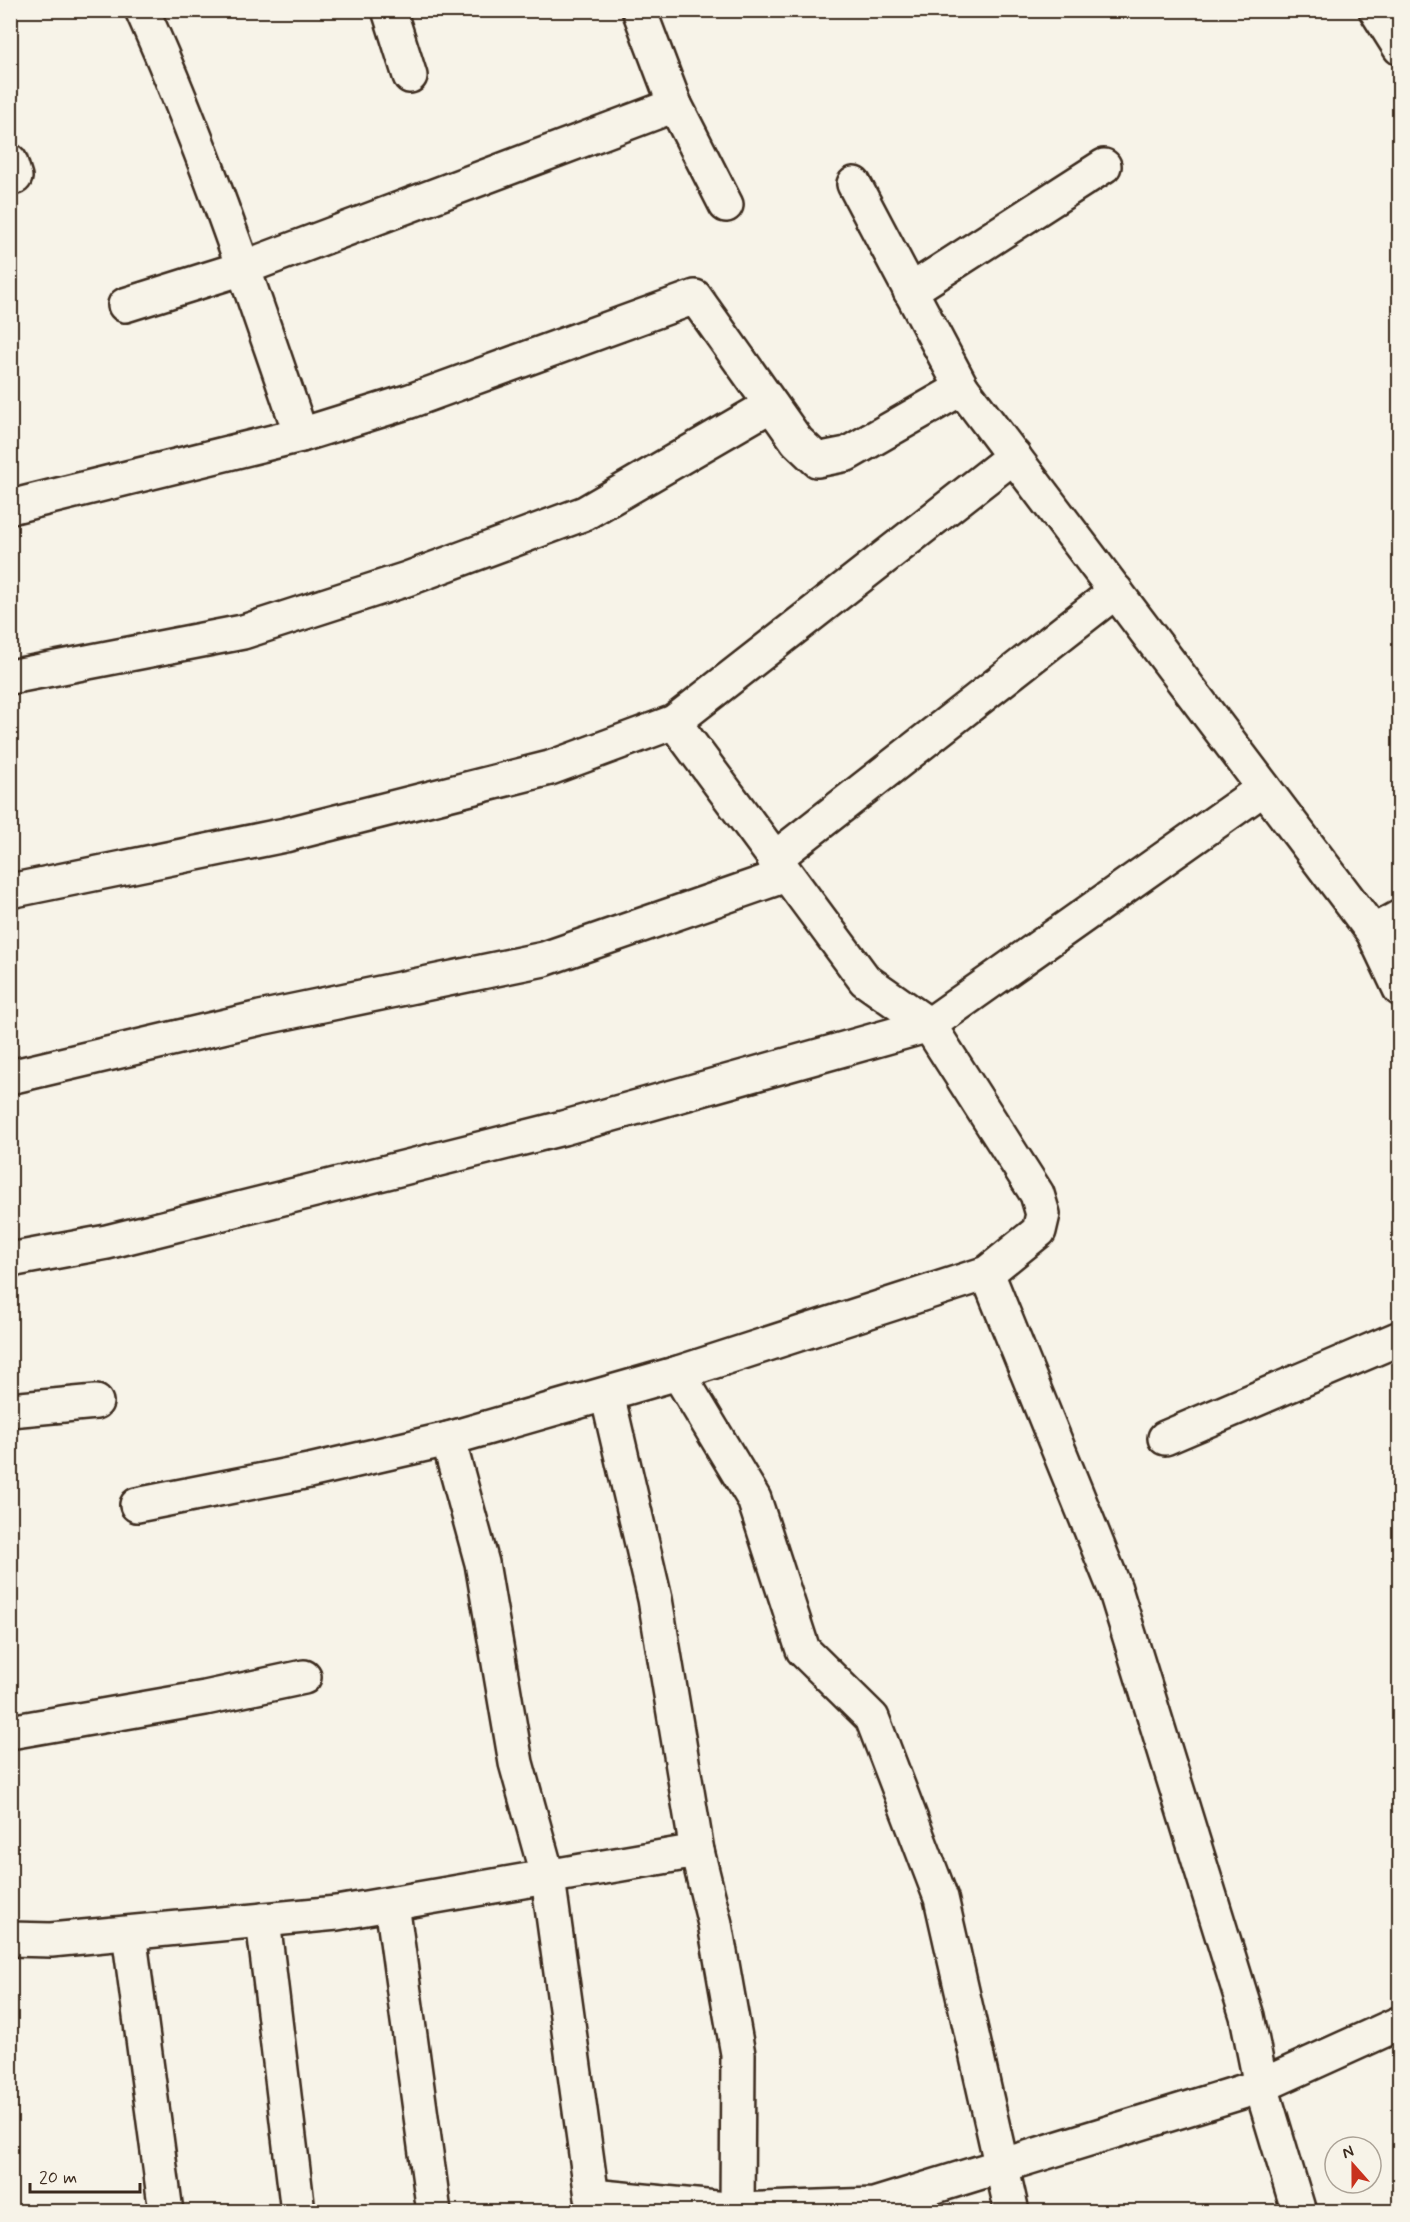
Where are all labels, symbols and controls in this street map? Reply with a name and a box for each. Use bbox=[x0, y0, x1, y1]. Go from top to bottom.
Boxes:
north arrow bbox=[1323, 2135, 1383, 2195]
text: N bbox=[1339, 2141, 1357, 2164]
scale bar bbox=[30, 2156, 140, 2194]
text: 20 m bbox=[39, 2166, 77, 2190]

